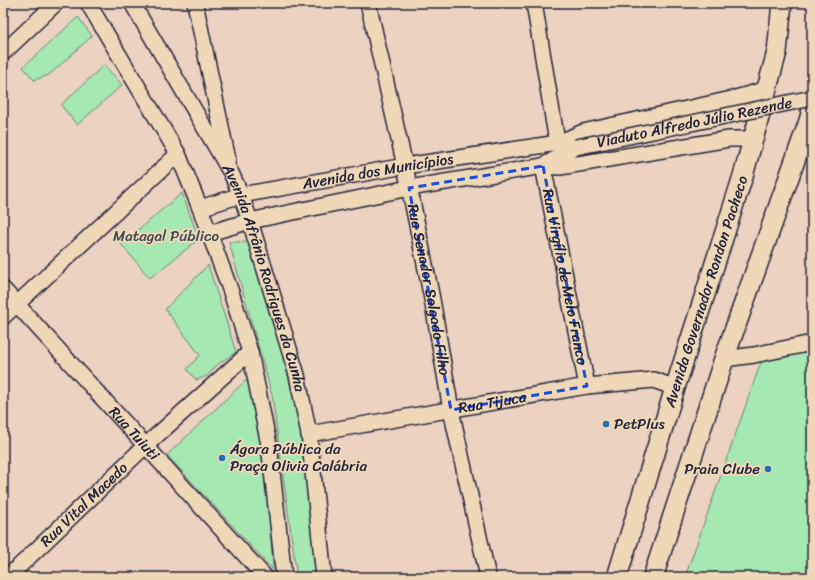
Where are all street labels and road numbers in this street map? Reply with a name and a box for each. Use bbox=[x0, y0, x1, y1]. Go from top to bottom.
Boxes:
street label: Viaduto Alfredo Júlio Rezende bbox=[595, 89, 795, 155]
street label: Avenida dos Municípios bbox=[300, 146, 456, 197]
street label: Avenida Afrânio Rodrigues da Cunha bbox=[215, 158, 313, 395]
street label: Avenida Governador Rondon Pacheco bbox=[656, 172, 755, 412]
street label: Rua Virgílio de Melo Franco bbox=[535, 186, 596, 368]
street label: Rua Senador Salgado Filho bbox=[400, 201, 458, 378]
street label: Rua Tijuca bbox=[456, 384, 529, 421]
street label: Rua Tuiuti bbox=[102, 400, 167, 467]
street label: Rua Vital Macedo bbox=[34, 455, 134, 553]

